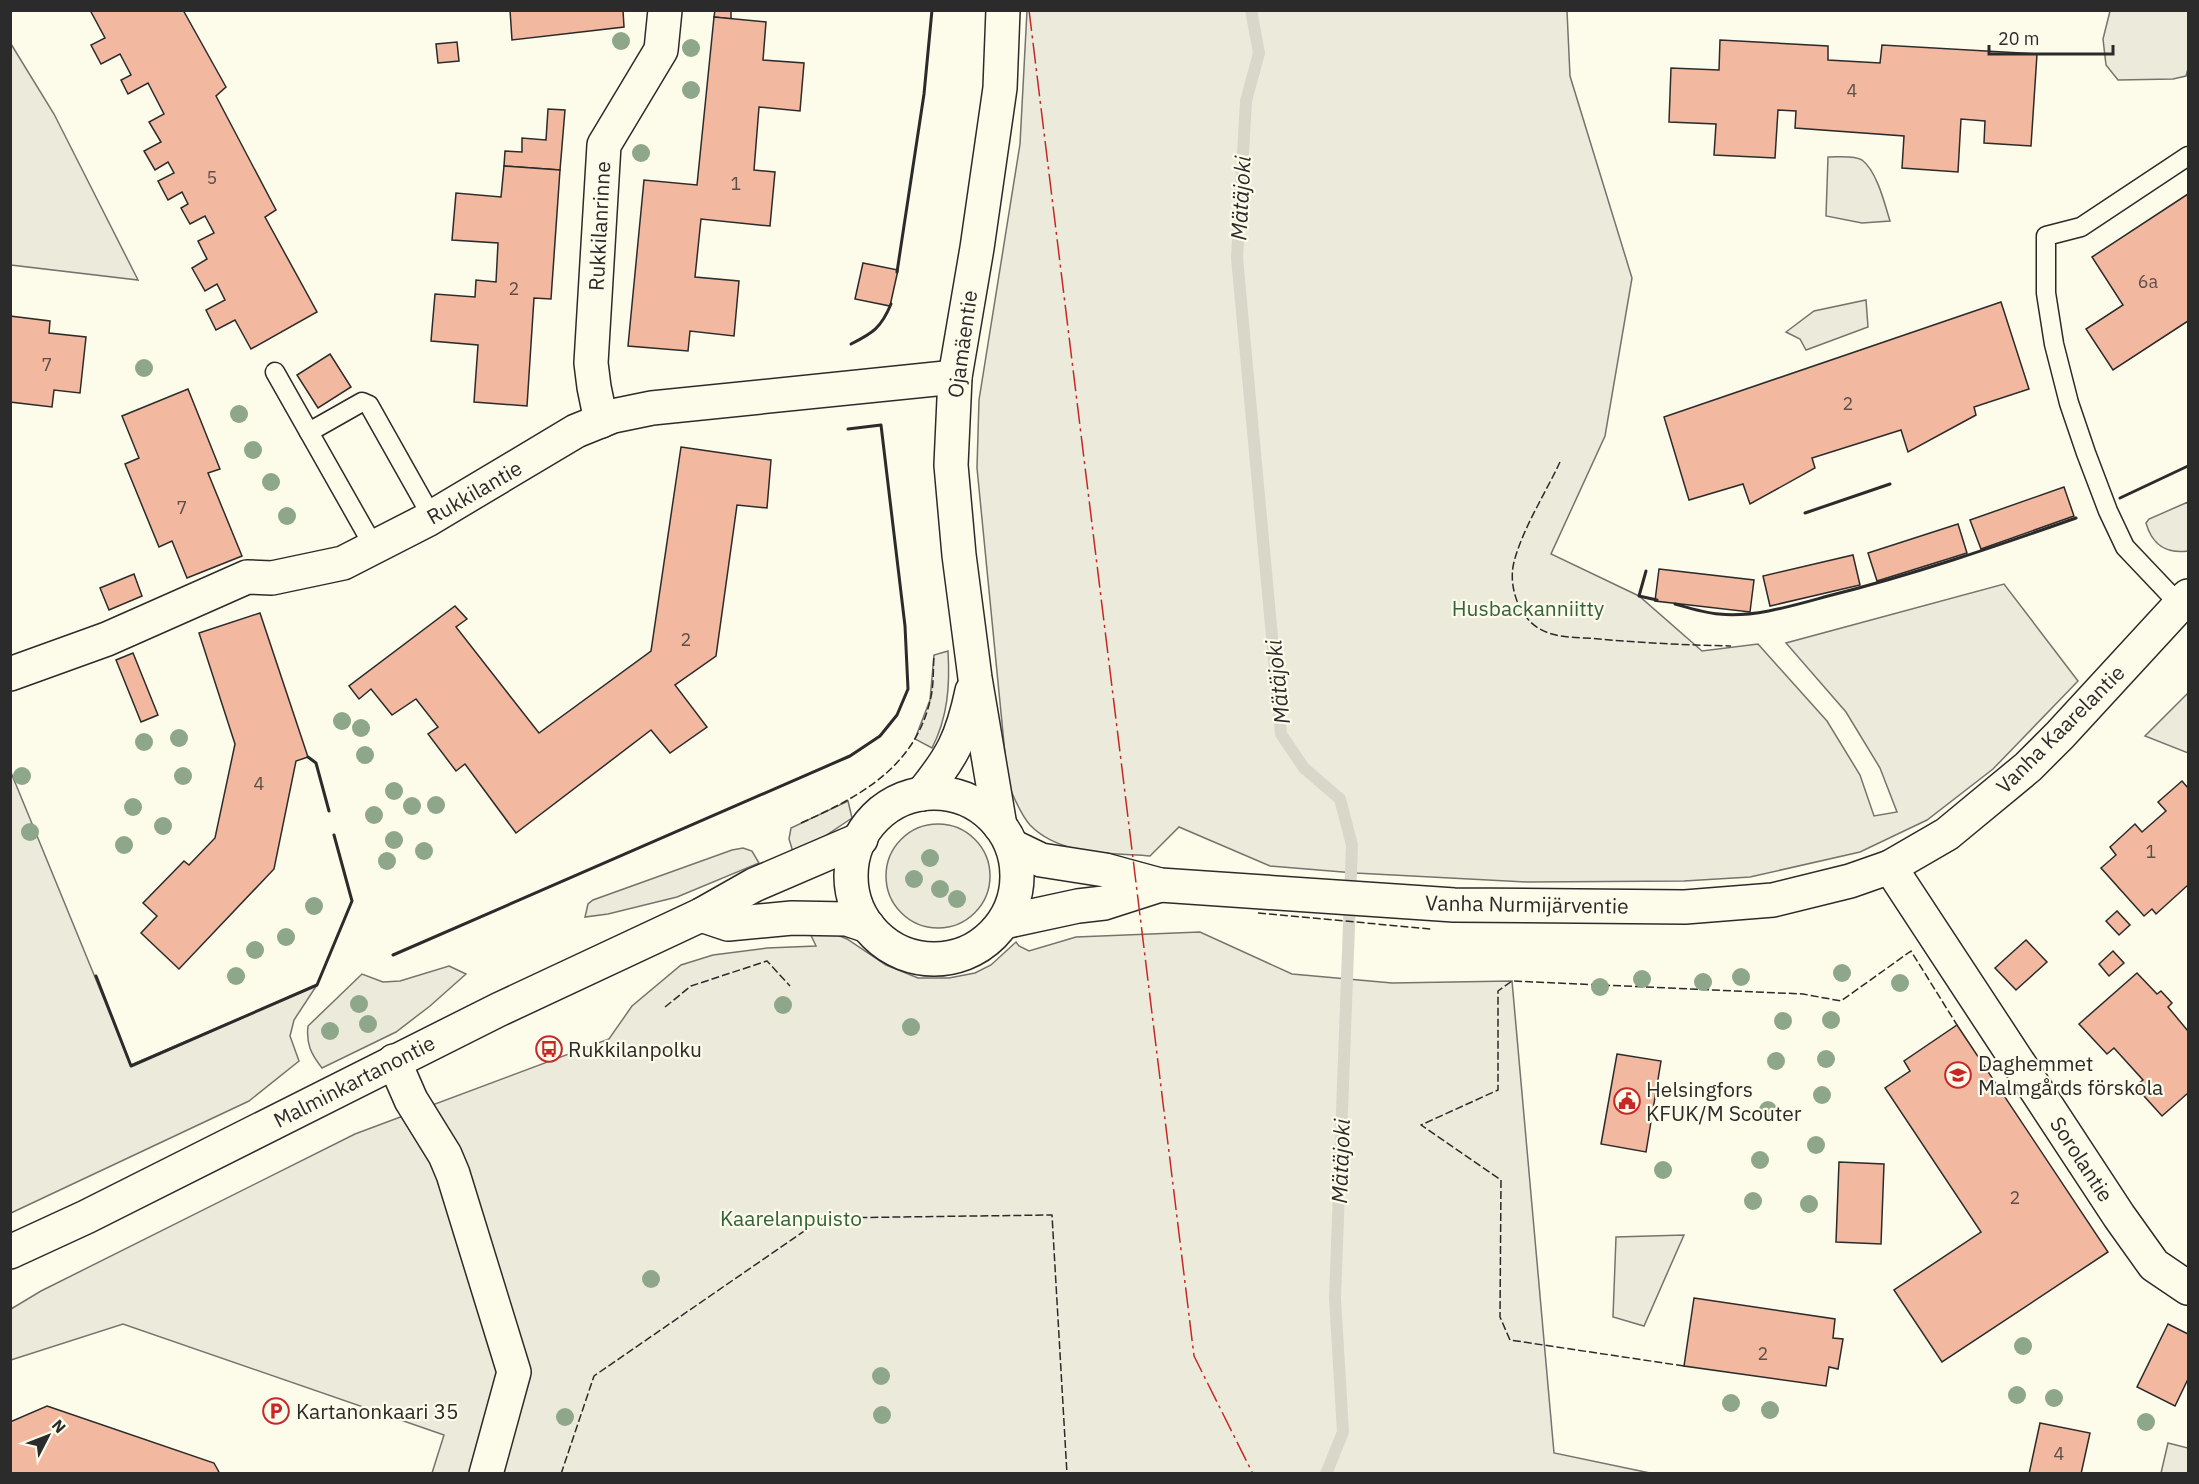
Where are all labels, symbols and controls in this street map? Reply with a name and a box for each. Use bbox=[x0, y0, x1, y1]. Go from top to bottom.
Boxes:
scale bar bbox=[1989, 18, 2114, 56]
text: 20 m bbox=[1998, 27, 2040, 50]
house number: 4 bbox=[1847, 79, 1858, 102]
water label: Mätäjoki bbox=[1223, 155, 1257, 241]
street label: Rukkilanrinne bbox=[582, 160, 616, 292]
house number: 5 bbox=[207, 166, 217, 189]
house number: 1 bbox=[731, 172, 741, 195]
house number: 6a bbox=[2138, 270, 2159, 293]
house number: 2 bbox=[509, 277, 519, 300]
street label: Ojamäentie bbox=[941, 288, 983, 400]
house number: 7 bbox=[42, 353, 52, 376]
house number: 2 bbox=[1843, 392, 1853, 415]
street label: Rukkilantie bbox=[421, 453, 527, 531]
house number: 7 bbox=[177, 496, 187, 519]
park label: Husbackanniitty bbox=[1452, 594, 1605, 622]
house number: 2 bbox=[681, 628, 691, 651]
water label: Mätäjoki bbox=[1258, 638, 1296, 726]
street label: Vanha Kaarelantie bbox=[1990, 659, 2130, 799]
house number: 4 bbox=[254, 772, 265, 795]
house number: 1 bbox=[2146, 840, 2156, 863]
street label: Vanha Nurmijärventie bbox=[1425, 888, 1629, 920]
street label: Malminkartanontie bbox=[268, 1028, 440, 1134]
bus stop icon: Rukkilanpolku bbox=[534, 1034, 564, 1064]
place label: Rukkilanpolku bbox=[568, 1035, 702, 1063]
place label: Daghemmet Malmgårds förskola bbox=[1978, 1049, 2163, 1101]
school or university icon: Daghemmet Malmgårds förskola bbox=[1943, 1060, 1973, 1090]
place label: Helsingfors KFUK/M Scouter bbox=[1646, 1075, 1802, 1127]
public building icon: Helsingfors KFUK/M Scouter bbox=[1612, 1086, 1642, 1116]
street label: Sorolantie bbox=[2044, 1111, 2120, 1207]
water label: Mätäjoki bbox=[1324, 1118, 1356, 1204]
house number: 2 bbox=[2010, 1186, 2020, 1209]
park label: Kaarelanpuisto bbox=[720, 1204, 862, 1232]
house number: 2 bbox=[1758, 1342, 1768, 1365]
parking icon: Kartanonkaari 35 bbox=[261, 1396, 291, 1426]
place label: Kartanonkaari 35 bbox=[296, 1397, 459, 1425]
north arrow bbox=[18, 1406, 78, 1466]
text: N bbox=[48, 1415, 70, 1437]
house number: 4 bbox=[2054, 1442, 2065, 1465]

